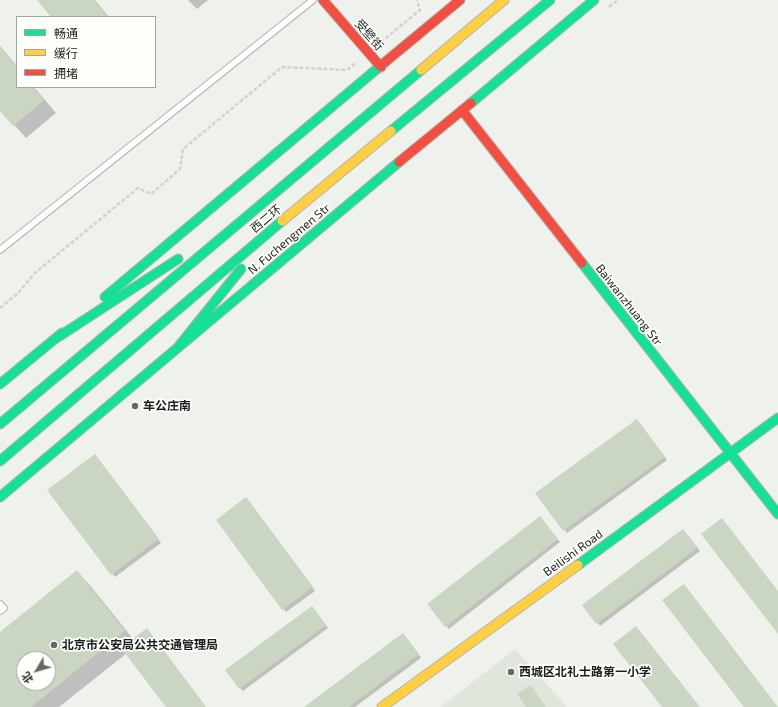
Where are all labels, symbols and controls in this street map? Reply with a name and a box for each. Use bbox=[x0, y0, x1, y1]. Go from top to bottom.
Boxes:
legend bbox=[16, 16, 156, 88]
street label: 受壁街 bbox=[352, 17, 386, 53]
text: 畅通 bbox=[54, 26, 78, 40]
text: 缓行 bbox=[54, 46, 78, 60]
text: 拥堵 bbox=[54, 66, 78, 80]
street label: N. Fuchengmen Str bbox=[245, 201, 333, 277]
street label: 西二环 bbox=[248, 202, 284, 236]
street label: Baiwanzhuang Str bbox=[593, 261, 665, 349]
place label: 车公庄南 bbox=[143, 399, 191, 413]
marker: 车公庄南 bbox=[130, 401, 140, 411]
street label: Beilishi Road bbox=[541, 527, 605, 579]
place label: 北京市公安局公共交通管理局 bbox=[62, 638, 218, 652]
marker: 北京市公安局公共交通管理局 bbox=[49, 640, 59, 650]
north arrow bbox=[16, 651, 56, 691]
place label: 西城区北礼士路第一小学 bbox=[519, 665, 651, 679]
marker: 西城区北礼士路第一小学 bbox=[506, 667, 516, 677]
text: 北 bbox=[18, 670, 35, 686]

